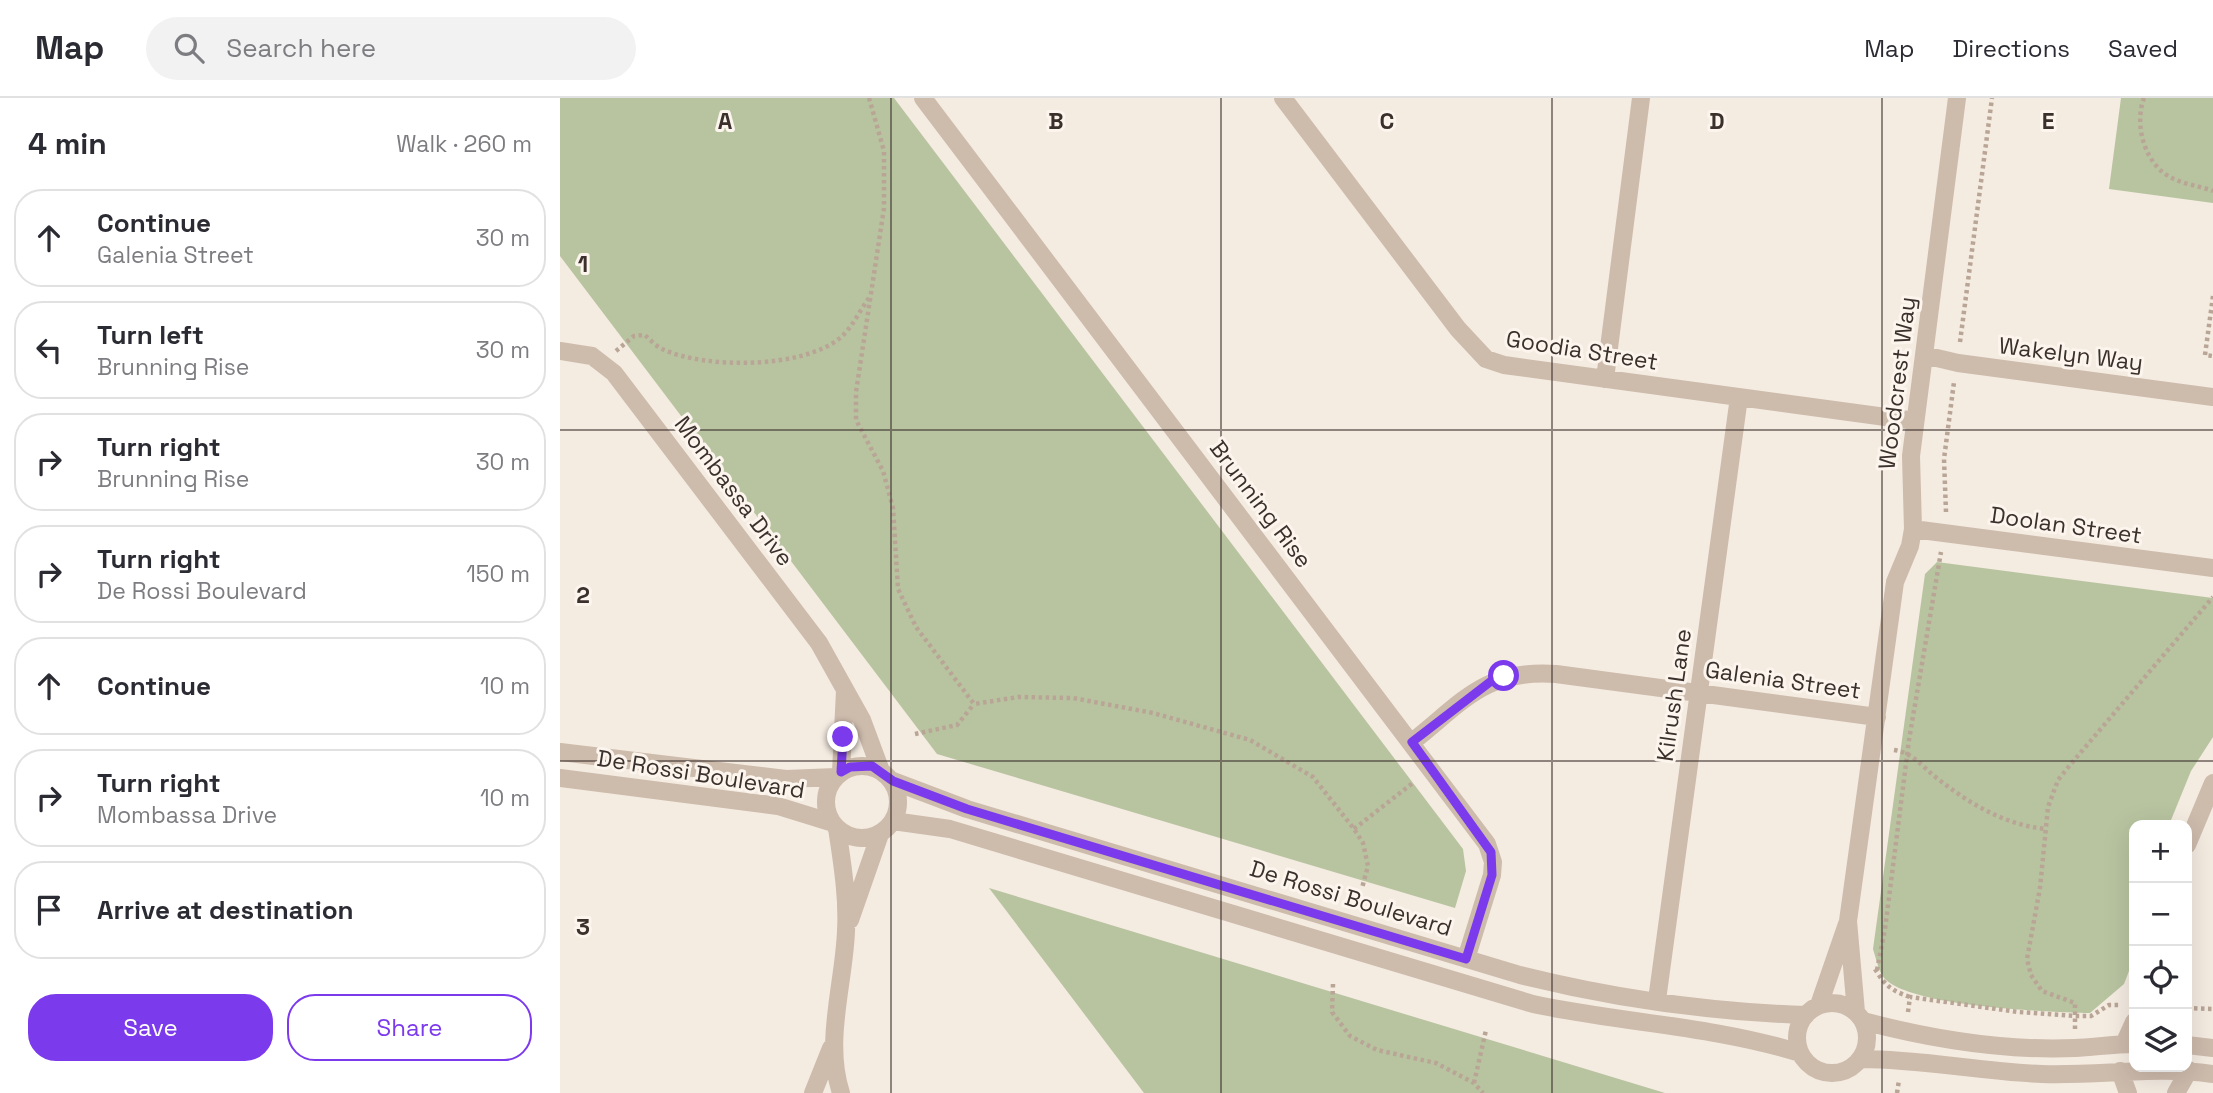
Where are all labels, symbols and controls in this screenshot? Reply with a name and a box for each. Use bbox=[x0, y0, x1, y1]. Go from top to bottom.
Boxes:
search box bbox=[146, 17, 636, 80]
text: Map bbox=[35, 27, 104, 69]
icon: search bbox=[170, 29, 208, 67]
text: Search here bbox=[226, 31, 376, 65]
text: Map bbox=[1864, 33, 1914, 64]
text: Directions bbox=[1952, 33, 2070, 64]
text: Saved bbox=[2108, 33, 2178, 64]
text: A bbox=[718, 106, 733, 136]
text: B bbox=[1048, 106, 1064, 136]
text: C bbox=[1380, 106, 1394, 136]
text: D bbox=[1709, 106, 1725, 136]
text: E bbox=[2042, 106, 2054, 136]
text: 4 min bbox=[28, 124, 107, 163]
text: Walk · 260 m bbox=[396, 129, 532, 159]
text: Continue bbox=[97, 206, 211, 240]
icon: ahead bbox=[30, 219, 68, 257]
text: 30 m bbox=[476, 223, 530, 253]
text: Galenia Street bbox=[97, 240, 254, 270]
text: 1 bbox=[578, 249, 588, 279]
street label: Woodcrest Way bbox=[1872, 295, 1922, 471]
text: Turn left bbox=[97, 318, 204, 352]
street label: Goodia Street bbox=[1504, 323, 1660, 377]
street label: Wakelyn Way bbox=[1997, 330, 2145, 378]
icon: left bbox=[30, 331, 68, 369]
text: 30 m bbox=[476, 335, 530, 365]
text: Brunning Rise bbox=[97, 352, 249, 382]
street label: Mombassa Drive bbox=[668, 410, 800, 572]
text: Turn right bbox=[97, 430, 221, 464]
street label: Brunning Rise bbox=[1203, 434, 1319, 574]
icon: right bbox=[30, 443, 68, 481]
text: 30 m bbox=[476, 447, 530, 477]
text: Brunning Rise bbox=[97, 464, 249, 494]
street label: Doolan Street bbox=[1988, 500, 2144, 550]
text: Turn right bbox=[97, 542, 221, 576]
icon: right bbox=[30, 555, 68, 593]
text: 150 m bbox=[466, 559, 530, 589]
text: De Rossi Boulevard bbox=[97, 576, 307, 606]
text: 2 bbox=[576, 580, 590, 610]
street label: Kilrush Lane bbox=[1650, 627, 1698, 763]
street label: Galenia Street bbox=[1703, 654, 1863, 706]
route start bbox=[1488, 660, 1519, 691]
icon: ahead bbox=[30, 667, 68, 705]
text: Continue bbox=[97, 669, 211, 703]
text: 10 m bbox=[480, 671, 530, 701]
route end bbox=[827, 721, 858, 752]
street label: De Rossi Boulevard bbox=[595, 743, 807, 805]
text: Turn right bbox=[97, 766, 221, 800]
icon: right bbox=[30, 779, 68, 817]
text: 10 m bbox=[480, 783, 530, 813]
text: Mombassa Drive bbox=[97, 800, 277, 830]
map controls bbox=[2129, 820, 2192, 1072]
button: + bbox=[2129, 820, 2192, 883]
street label: De Rossi Boulevard bbox=[1246, 853, 1456, 943]
button: − bbox=[2129, 883, 2192, 946]
icon: arrive bbox=[30, 891, 68, 929]
text: Arrive at destination bbox=[97, 893, 354, 927]
text: 3 bbox=[576, 912, 590, 942]
button: locate bbox=[2129, 946, 2192, 1009]
button: Save bbox=[28, 994, 273, 1061]
button: Share bbox=[287, 994, 532, 1061]
button: layers bbox=[2129, 1009, 2192, 1072]

